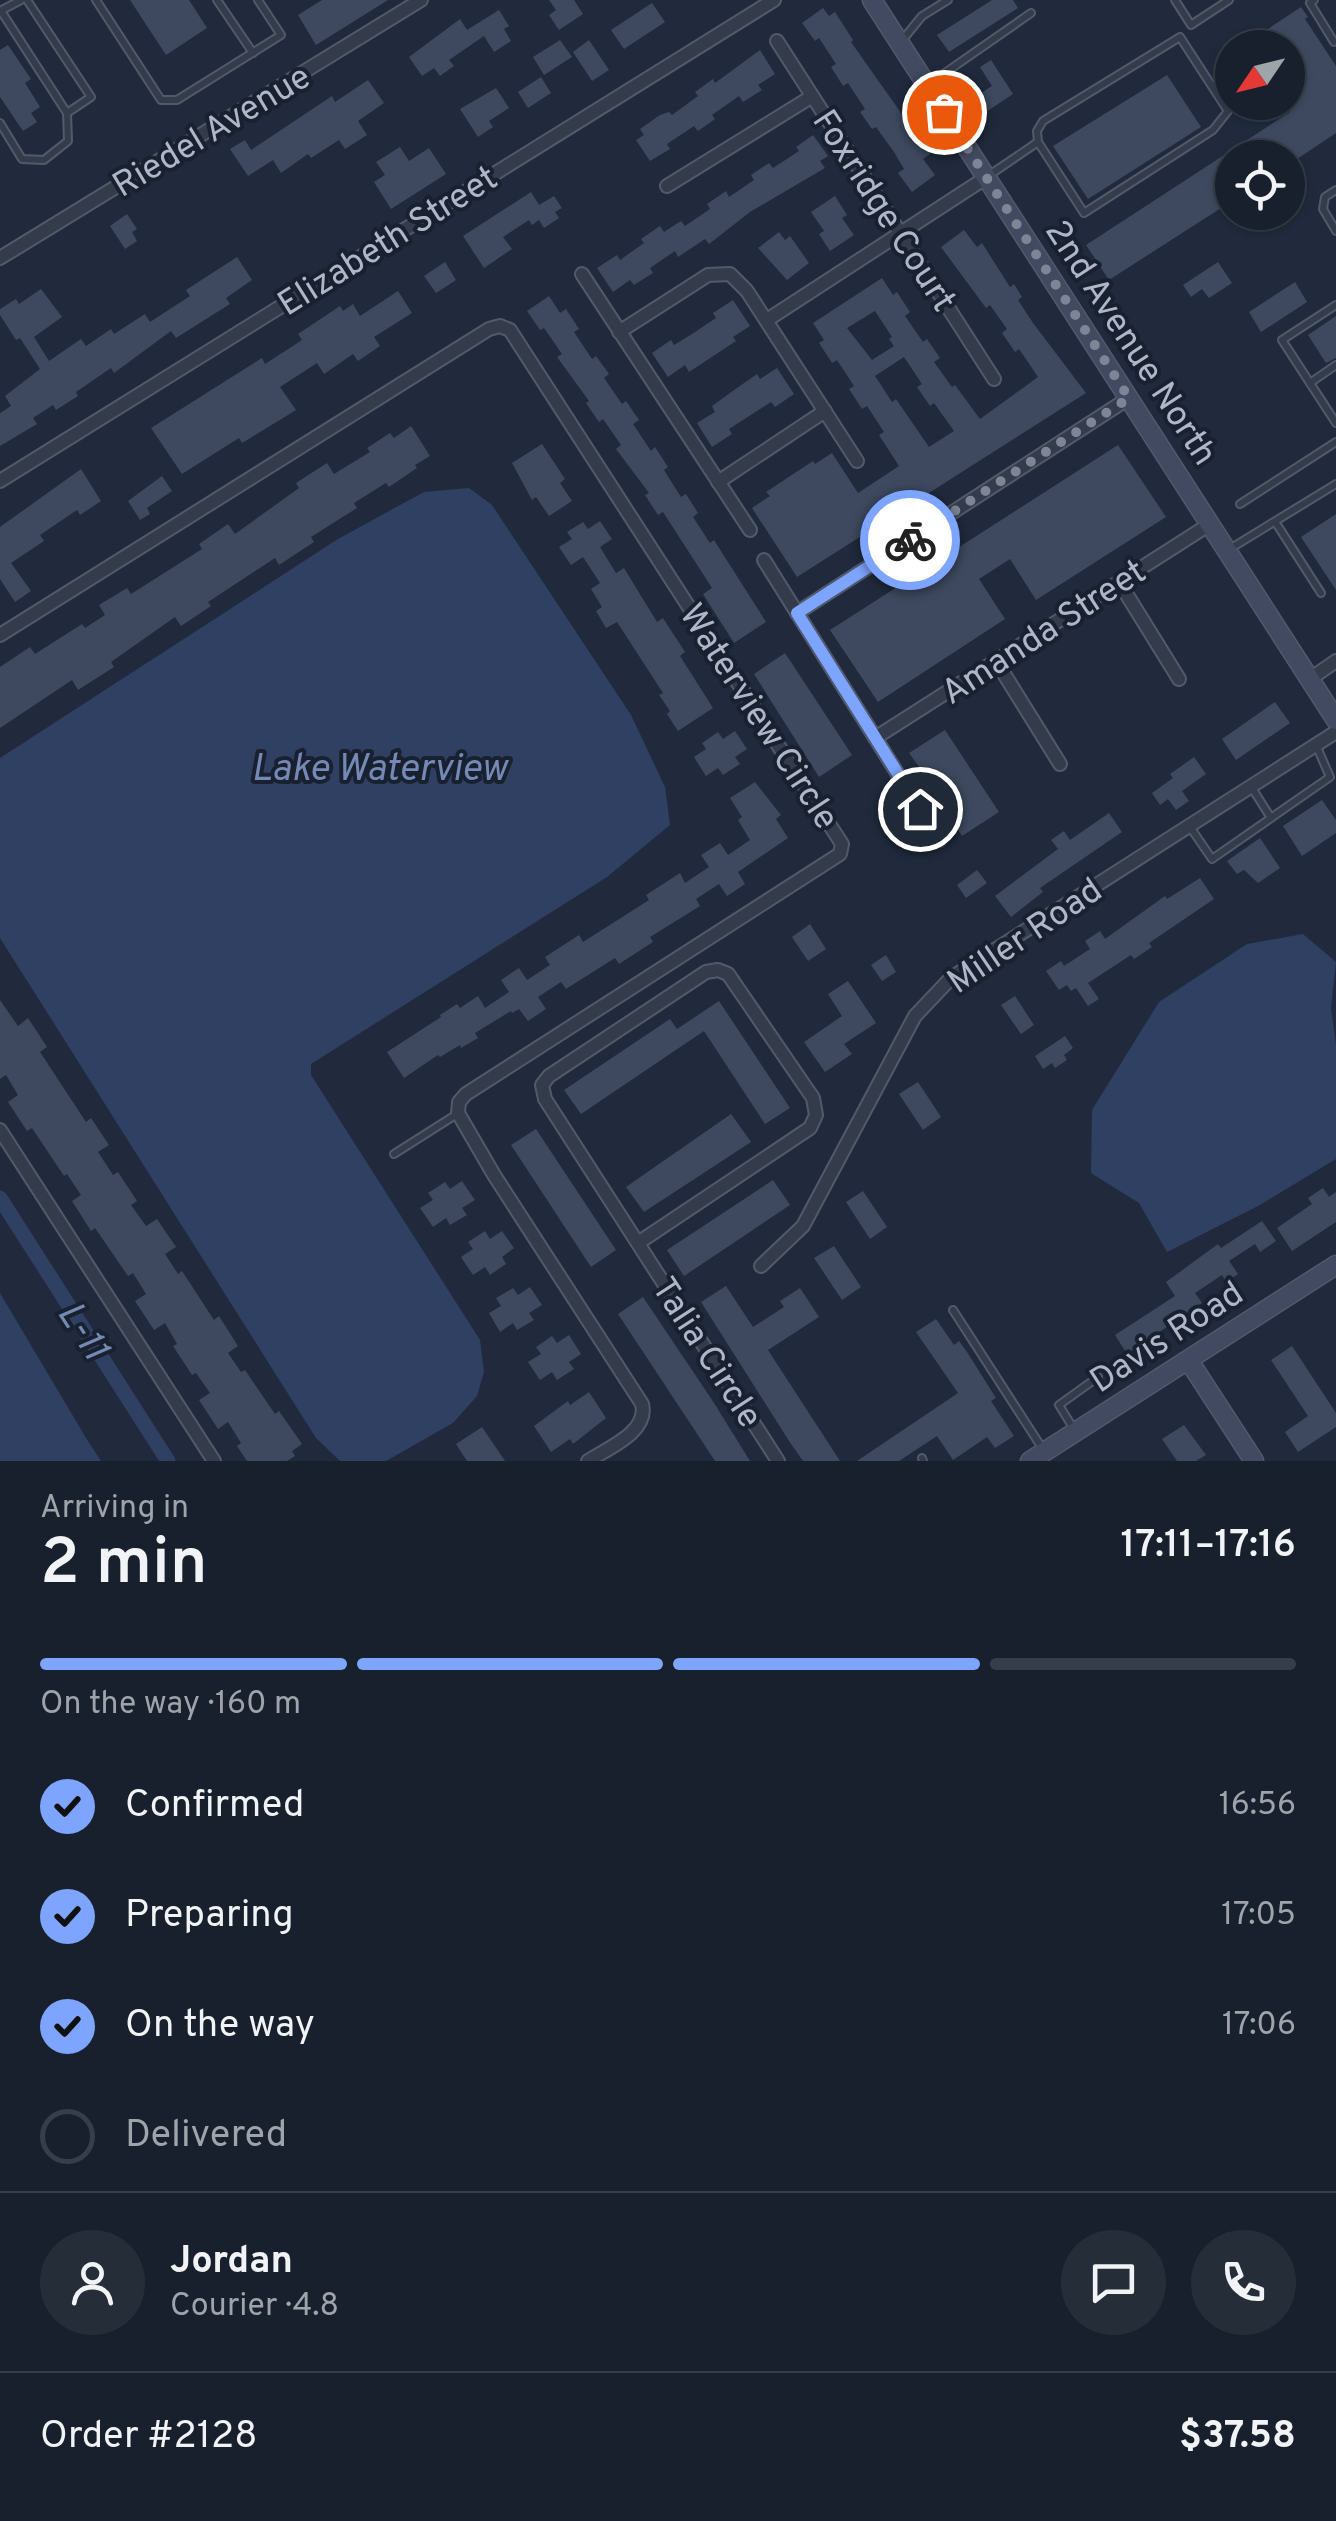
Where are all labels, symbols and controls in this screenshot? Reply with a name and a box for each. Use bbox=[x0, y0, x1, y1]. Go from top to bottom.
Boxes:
north arrow bbox=[1215, 30, 1305, 120]
map controls bbox=[1215, 30, 1305, 230]
street label: Riedel Avenue bbox=[106, 56, 320, 209]
pin bbox=[902, 70, 987, 155]
icon: bag bbox=[917, 85, 972, 140]
street label: Foxridge Court bbox=[801, 102, 964, 321]
button: locate bbox=[1215, 140, 1305, 230]
street label: Elizabeth Street bbox=[271, 157, 507, 328]
street label: 2nd Avenue North bbox=[1034, 213, 1225, 475]
courier bbox=[860, 490, 960, 590]
icon: bike bbox=[883, 513, 938, 568]
street label: Amanda Street bbox=[934, 551, 1155, 716]
street label: Waterview Circle bbox=[668, 596, 847, 839]
water label: Lake Waterview bbox=[251, 746, 510, 795]
pin bbox=[878, 767, 963, 852]
icon: home bbox=[893, 782, 948, 837]
street label: Miller Road bbox=[940, 870, 1112, 1005]
street label: Talia Circle bbox=[640, 1270, 771, 1437]
street label: Davis Road bbox=[1083, 1273, 1253, 1404]
water label: L-11 bbox=[44, 1293, 119, 1371]
text: Arriving in bbox=[40, 1489, 189, 1529]
text: 17:11–17:16 bbox=[1120, 1522, 1296, 1571]
text: 2 min bbox=[40, 1525, 208, 1607]
text: On the way · 160 m bbox=[40, 1685, 301, 1725]
icon: check bbox=[40, 1779, 95, 1834]
text: Confirmed bbox=[125, 1782, 304, 1831]
text: 16:56 bbox=[1219, 1786, 1296, 1826]
icon: check bbox=[40, 1889, 95, 1944]
text: Preparing bbox=[125, 1892, 294, 1941]
text: 17:05 bbox=[1221, 1896, 1296, 1936]
icon: check bbox=[40, 1999, 95, 2054]
text: On the way bbox=[125, 2002, 315, 2051]
text: 17:06 bbox=[1222, 2006, 1296, 2046]
text: Delivered bbox=[125, 2112, 287, 2161]
button: person bbox=[40, 2230, 145, 2335]
button: chat bbox=[1061, 2230, 1166, 2335]
button: phone bbox=[1191, 2230, 1296, 2335]
text: Jordan bbox=[170, 2238, 293, 2287]
text: Courier · 4.8 bbox=[170, 2287, 339, 2327]
text: Order #2128 bbox=[40, 2413, 257, 2462]
text: $37.58 bbox=[1179, 2413, 1296, 2462]

